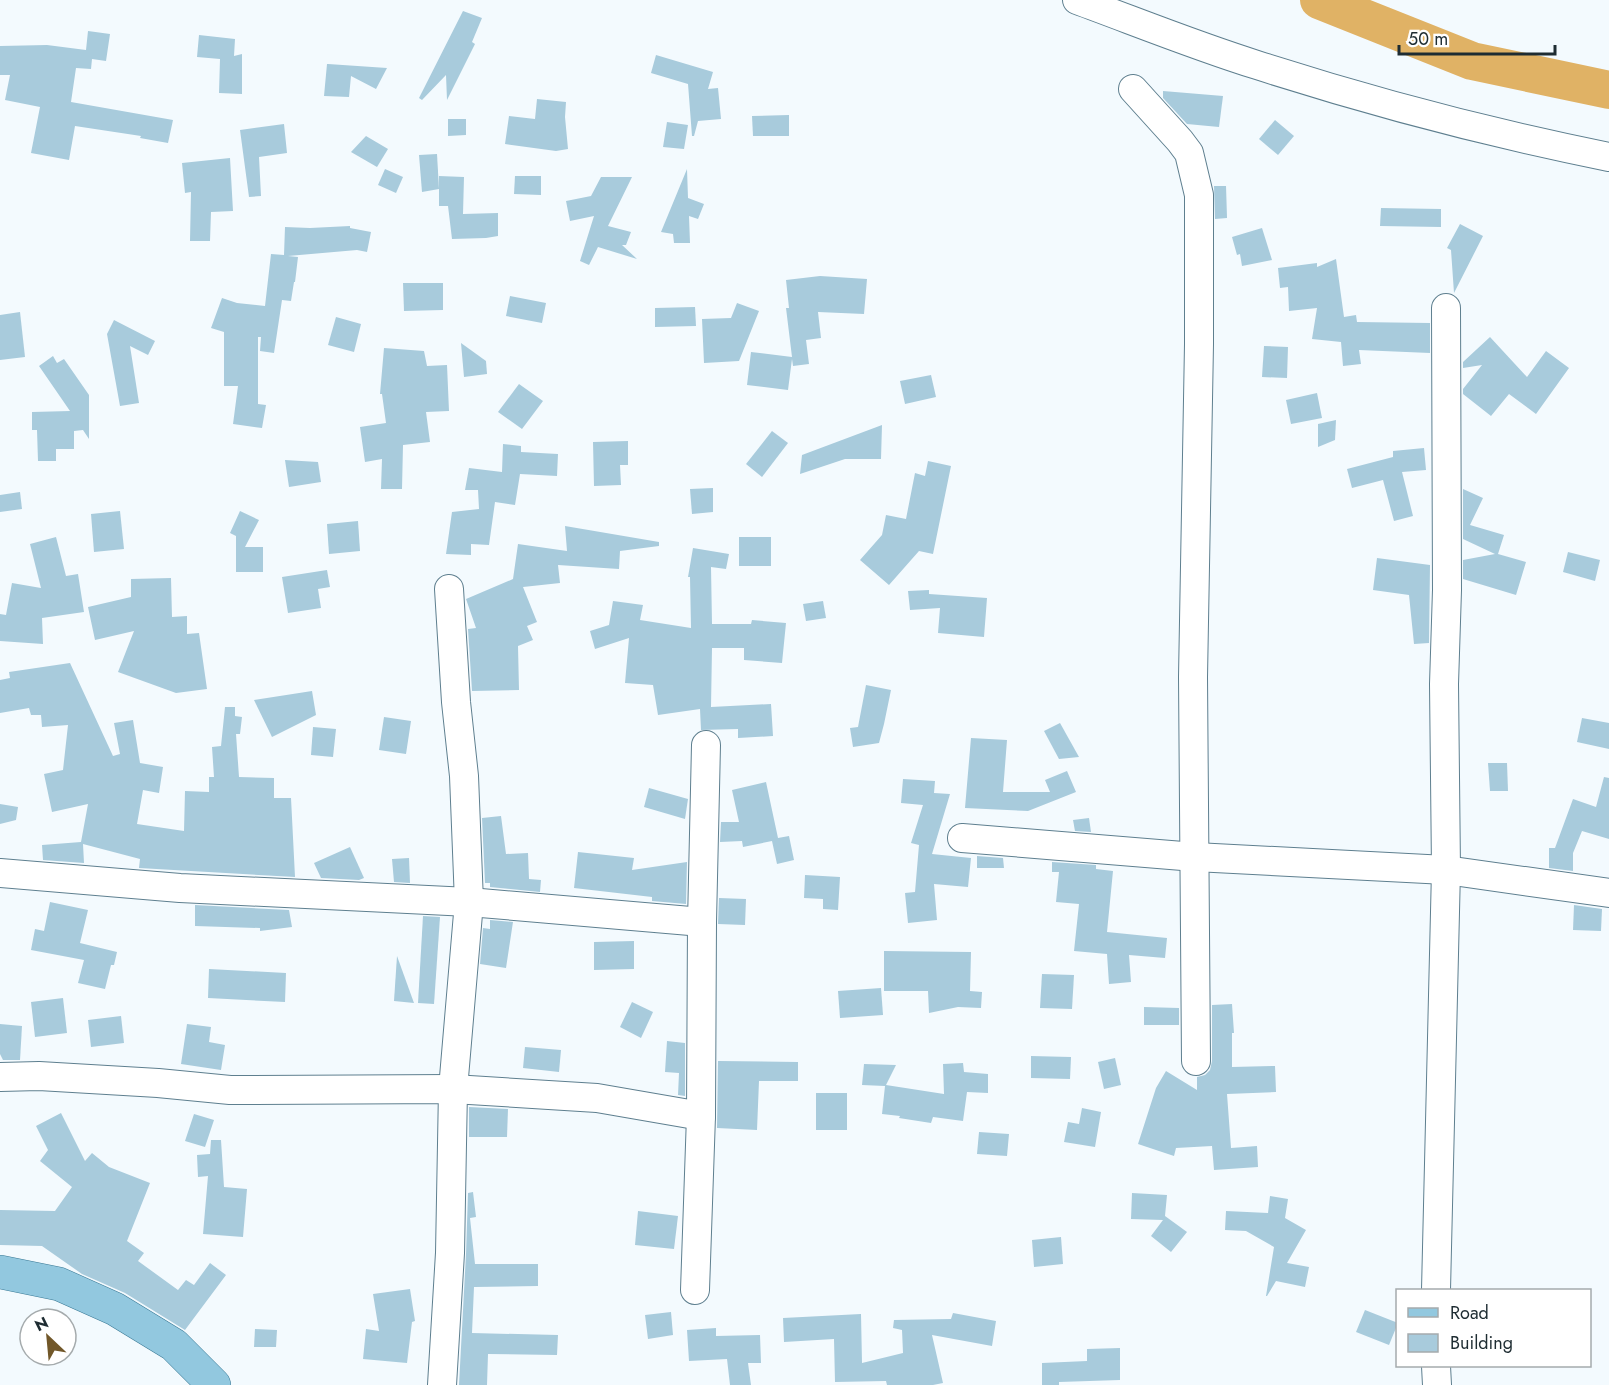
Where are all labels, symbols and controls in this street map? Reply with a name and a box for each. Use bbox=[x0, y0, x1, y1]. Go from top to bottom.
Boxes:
scale bar bbox=[1399, 18, 1555, 56]
text: 50 m bbox=[1408, 26, 1448, 52]
legend bbox=[1396, 1289, 1591, 1367]
text: Road bbox=[1450, 1300, 1489, 1326]
north arrow bbox=[18, 1307, 78, 1367]
text: N bbox=[31, 1311, 52, 1337]
text: Building bbox=[1450, 1330, 1513, 1356]

